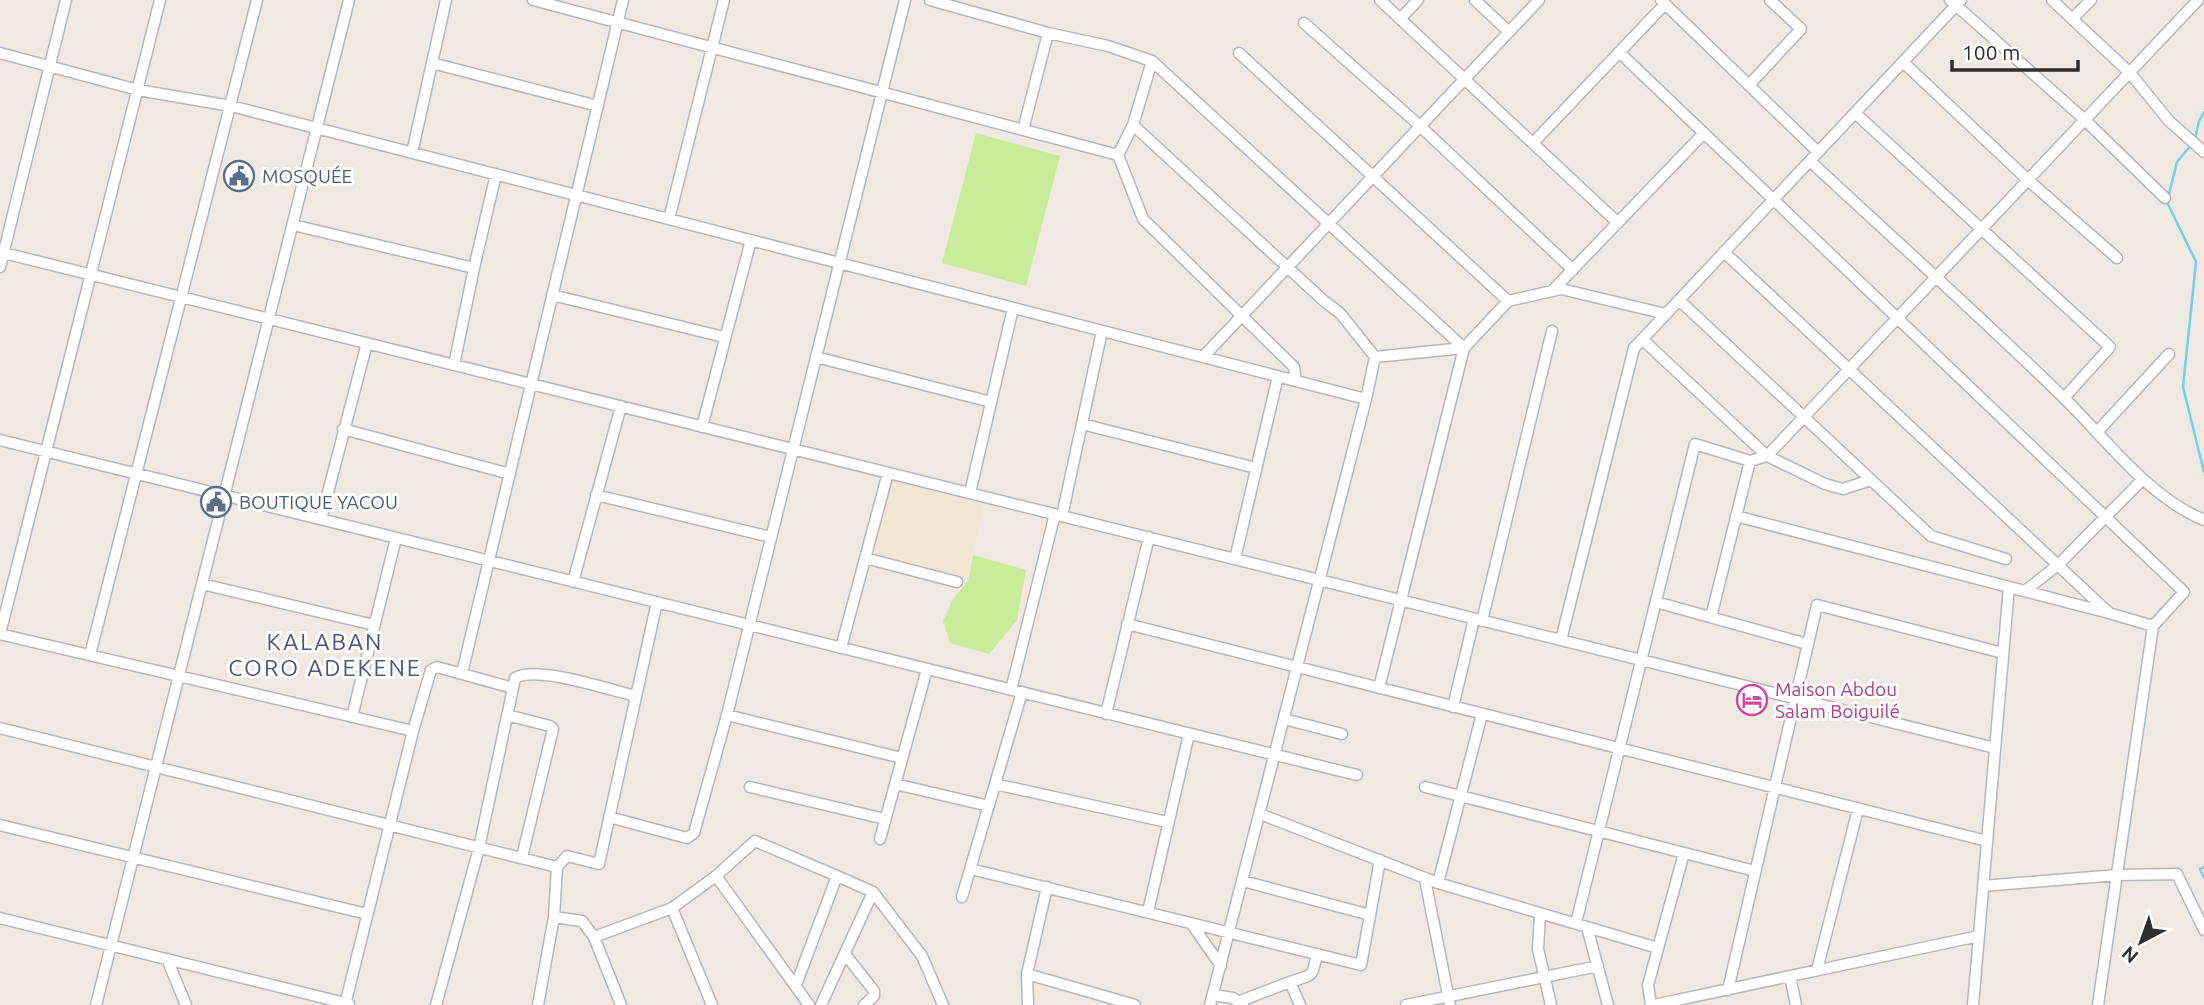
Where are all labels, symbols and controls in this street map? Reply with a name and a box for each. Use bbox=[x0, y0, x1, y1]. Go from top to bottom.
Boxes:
scale bar bbox=[1952, 28, 2078, 72]
text: 100 m bbox=[1962, 40, 2020, 64]
public building icon: MOSQUÉE bbox=[222, 159, 256, 193]
place label: MOSQUÉE bbox=[262, 165, 352, 187]
public building icon: BOUTIQUE YACOU bbox=[199, 485, 233, 519]
place label: BOUTIQUE YACOU bbox=[239, 491, 398, 513]
district label: KALABAN CORO ADEKENE bbox=[228, 629, 422, 680]
place label: Maison Abdou Salam Boiguilé bbox=[1775, 678, 1900, 722]
hotel icon: Maison Abdou Salam Boiguilé bbox=[1735, 683, 1769, 717]
north arrow bbox=[2106, 907, 2176, 977]
text: N bbox=[2117, 942, 2142, 968]

